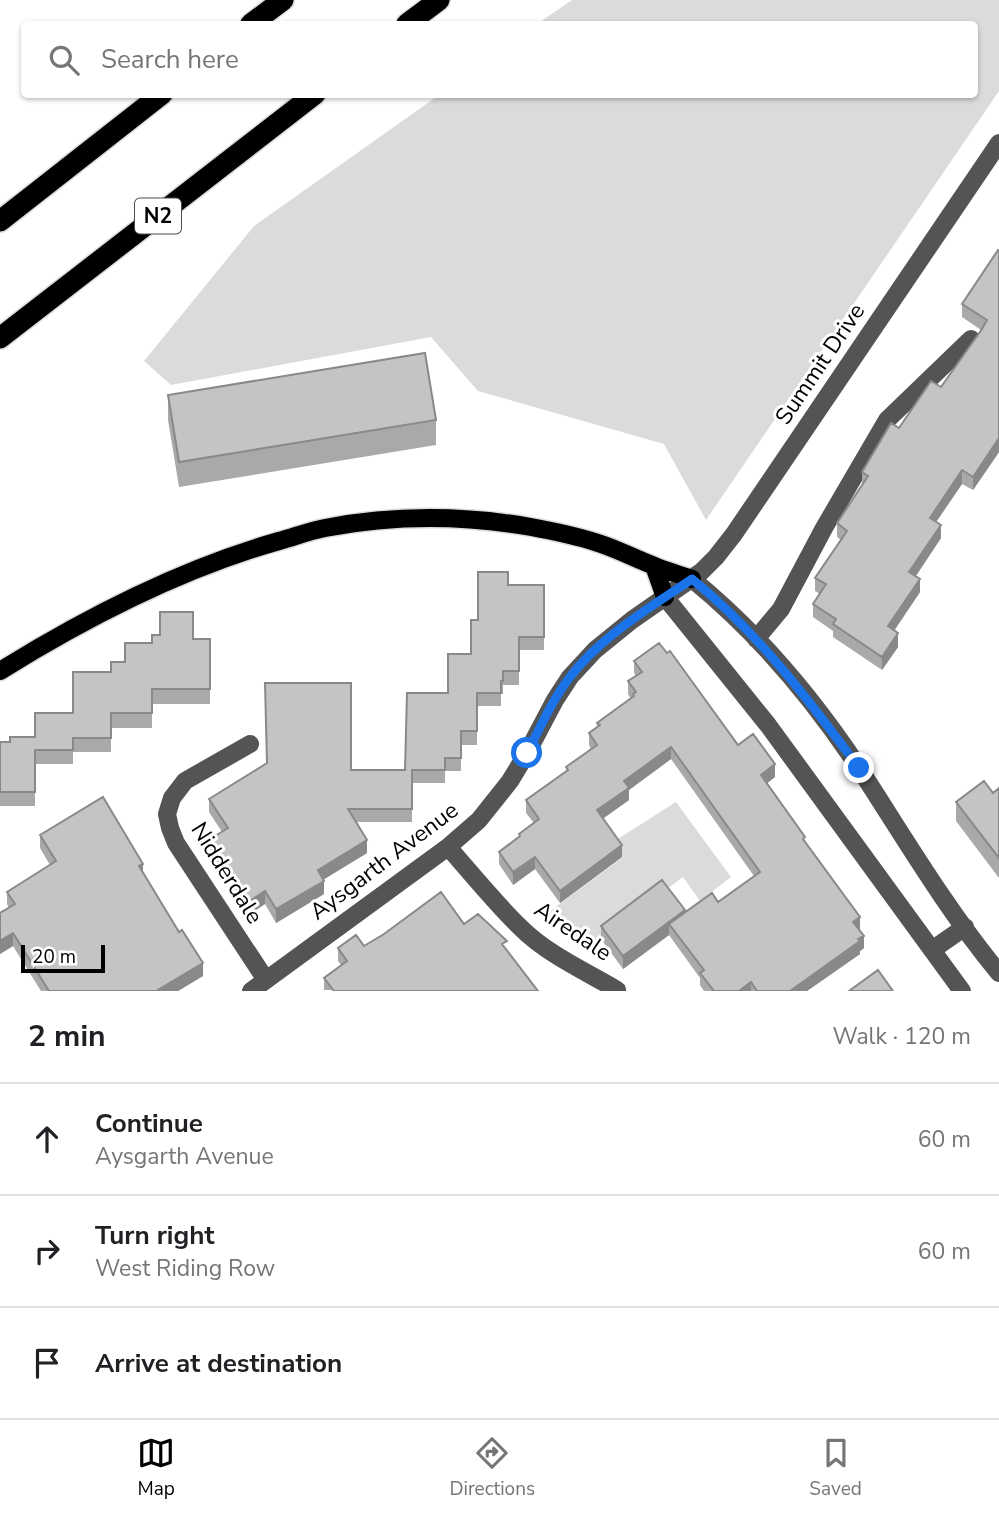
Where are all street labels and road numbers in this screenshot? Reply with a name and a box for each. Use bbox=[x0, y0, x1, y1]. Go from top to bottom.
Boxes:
road number: N2 bbox=[135, 198, 181, 234]
street label: Summit Drive bbox=[768, 297, 872, 431]
street label: Aysgarth Avenue bbox=[303, 795, 465, 927]
street label: Nidderdale bbox=[184, 816, 270, 930]
street label: Airedale bbox=[528, 894, 618, 968]

